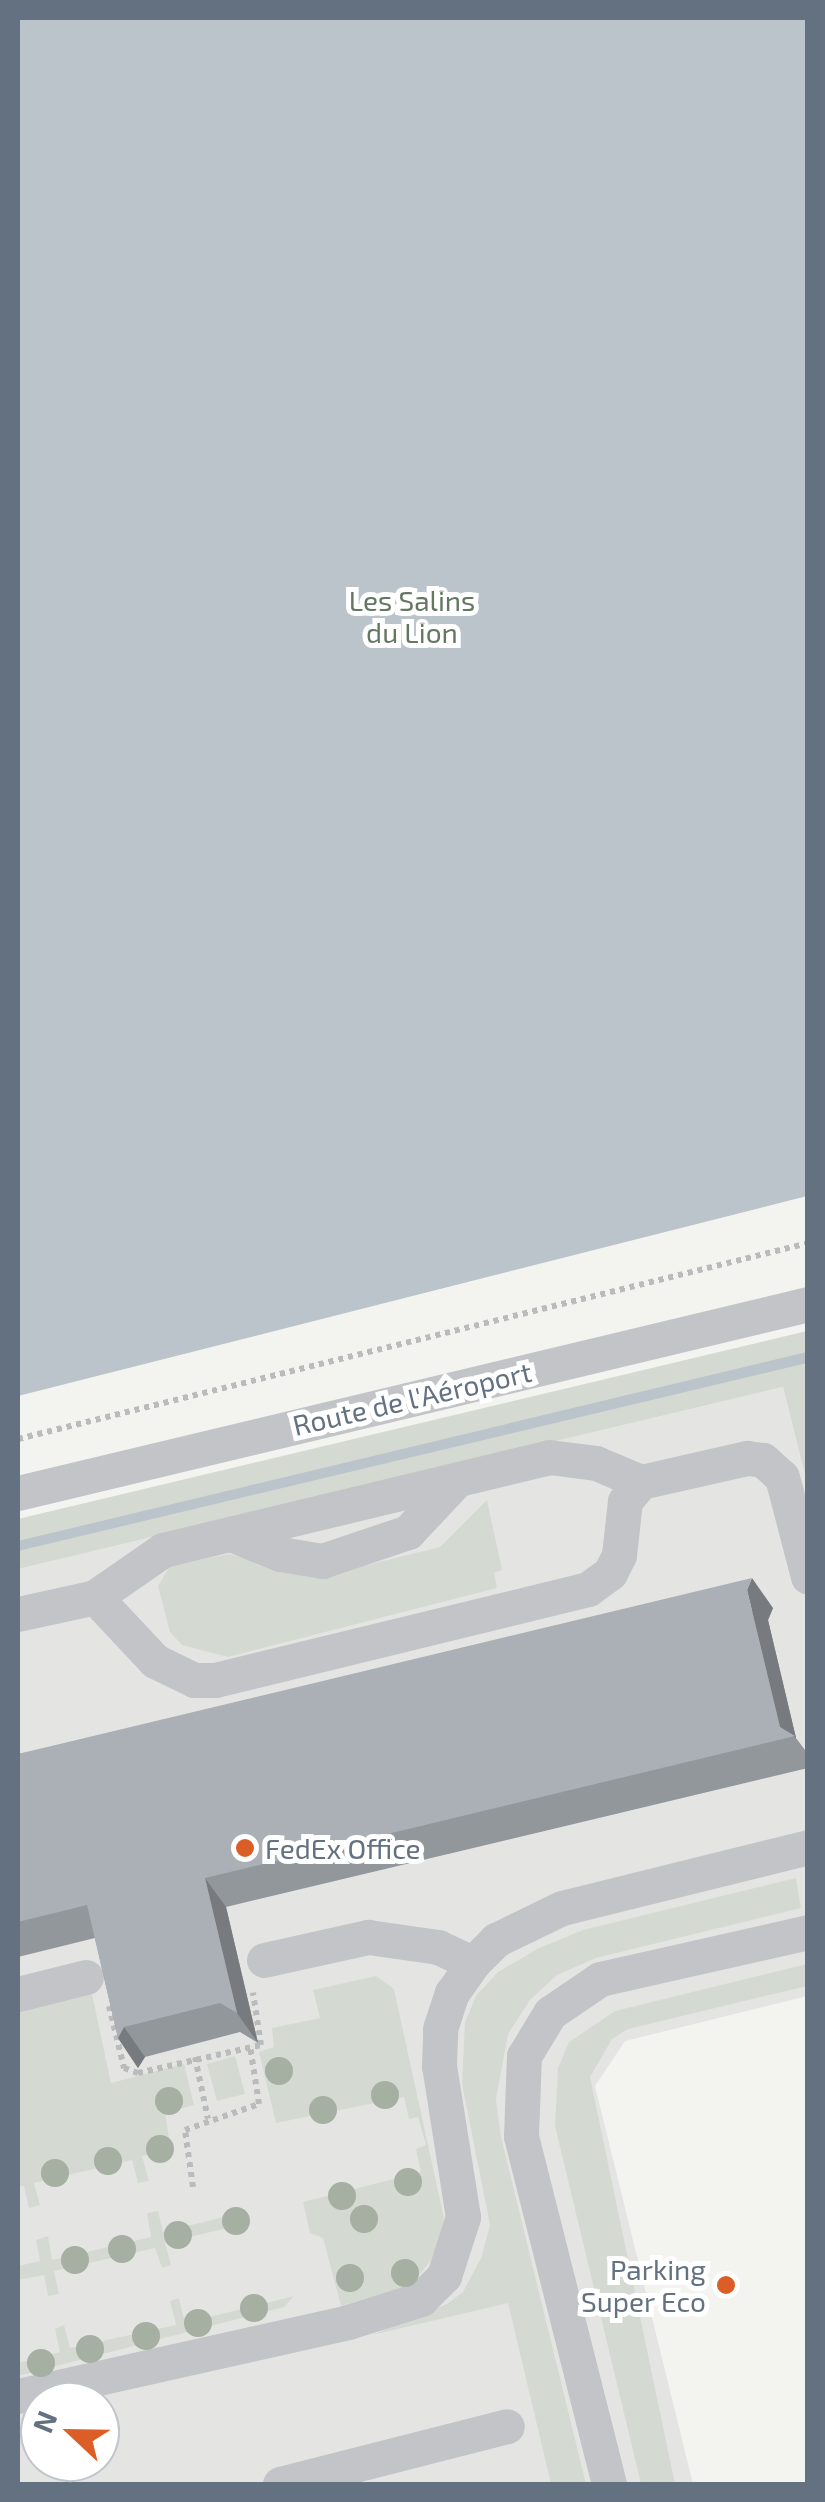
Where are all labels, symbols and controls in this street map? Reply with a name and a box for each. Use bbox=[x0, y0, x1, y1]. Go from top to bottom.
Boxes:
park label: Les Salins du Lion bbox=[349, 583, 475, 649]
street label: Route de l'Aéroport bbox=[289, 1354, 535, 1442]
place label: FedEx Office bbox=[265, 1831, 421, 1865]
marker: FedEx Office bbox=[234, 1837, 256, 1859]
place label: Parking Super Eco bbox=[581, 2252, 706, 2318]
marker: Parking Super Eco bbox=[715, 2274, 737, 2296]
north arrow bbox=[20, 2382, 120, 2482]
text: N bbox=[24, 2406, 64, 2437]

